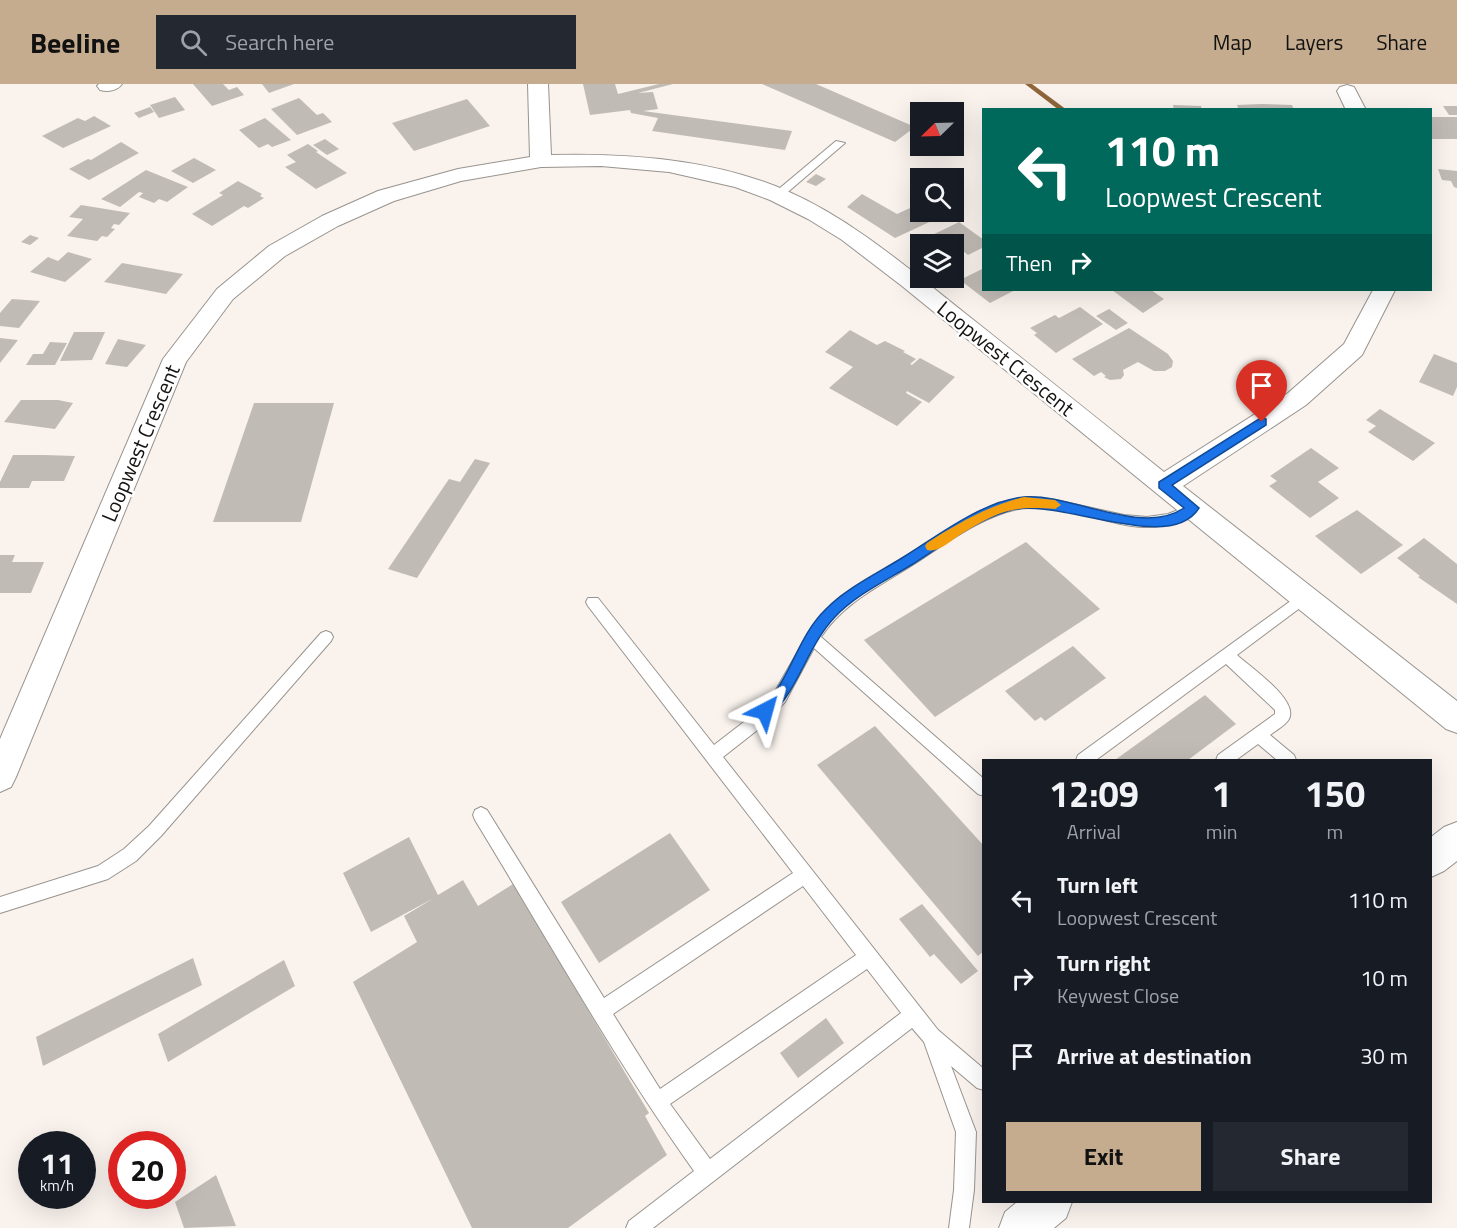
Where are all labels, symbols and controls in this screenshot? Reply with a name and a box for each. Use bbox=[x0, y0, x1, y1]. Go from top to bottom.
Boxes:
search box bbox=[156, 15, 576, 69]
text: Beeline bbox=[30, 21, 120, 64]
text: Search here bbox=[225, 25, 334, 59]
icon: search bbox=[177, 26, 210, 59]
text: Map bbox=[1213, 26, 1252, 58]
text: Layers bbox=[1285, 26, 1343, 58]
text: Share bbox=[1376, 26, 1427, 58]
north arrow bbox=[910, 102, 964, 156]
map controls bbox=[910, 102, 964, 288]
text: 110 m bbox=[1105, 118, 1220, 182]
icon: left bbox=[1006, 132, 1084, 210]
button: search bbox=[910, 168, 964, 222]
text: Loopwest Crescent bbox=[1105, 176, 1321, 217]
button: layers bbox=[910, 234, 964, 288]
text: Then bbox=[1006, 246, 1052, 280]
icon: right bbox=[1064, 246, 1097, 279]
street label: Loopwest Crescent bbox=[931, 293, 1082, 424]
street label: Loopwest Crescent bbox=[92, 359, 188, 527]
pin bbox=[1236, 360, 1287, 422]
icon: arrive bbox=[1245, 369, 1278, 402]
position arrow bbox=[733, 679, 797, 743]
text: 12:09 bbox=[1049, 766, 1139, 821]
text: 1 bbox=[1212, 766, 1232, 821]
text: 150 bbox=[1305, 766, 1365, 821]
text: Arrival bbox=[1067, 816, 1121, 847]
text: min bbox=[1206, 816, 1238, 847]
text: m bbox=[1326, 816, 1343, 847]
text: Turn left bbox=[1057, 868, 1138, 902]
text: 110 m bbox=[1348, 883, 1408, 917]
icon: left bbox=[1006, 884, 1039, 917]
text: Loopwest Crescent bbox=[1057, 902, 1217, 933]
text: Turn right bbox=[1057, 946, 1151, 980]
text: 10 m bbox=[1360, 961, 1408, 995]
icon: right bbox=[1006, 962, 1039, 995]
text: Keywest Close bbox=[1057, 980, 1179, 1011]
text: Arrive at destination bbox=[1057, 1039, 1252, 1073]
text: 30 m bbox=[1360, 1039, 1408, 1073]
icon: arrive bbox=[1006, 1040, 1039, 1073]
button: Exit bbox=[1006, 1122, 1201, 1191]
button: Share bbox=[1213, 1122, 1408, 1191]
speed limit sign: 20 bbox=[108, 1131, 186, 1209]
text: 11 bbox=[40, 1140, 74, 1186]
text: km/h bbox=[40, 1174, 74, 1197]

